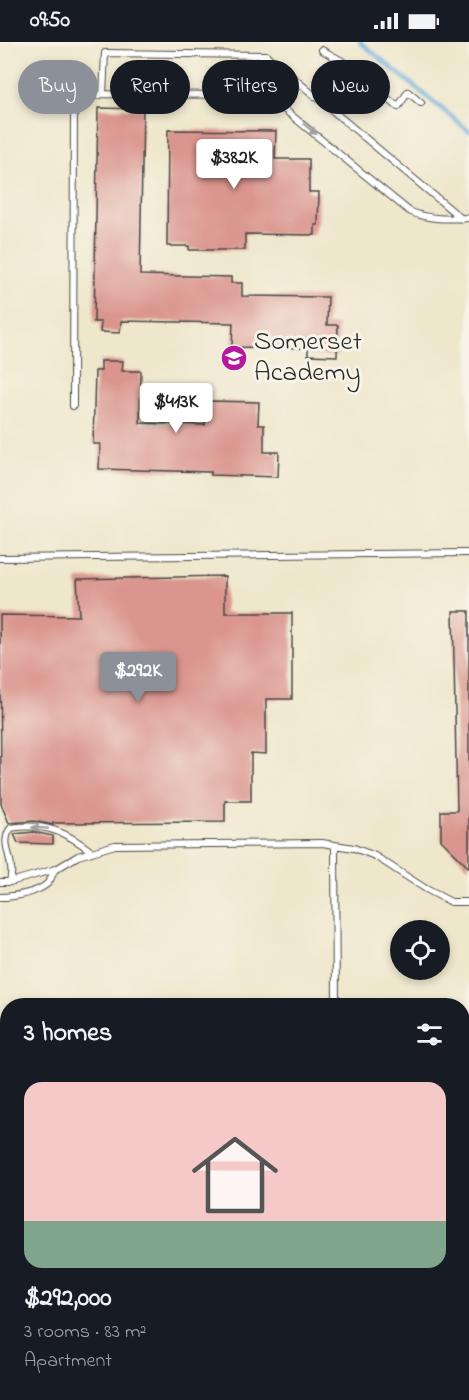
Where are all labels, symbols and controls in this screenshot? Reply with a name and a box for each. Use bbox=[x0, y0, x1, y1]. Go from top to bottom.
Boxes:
text: 09:50 bbox=[30, 5, 70, 37]
chip: Buy bbox=[18, 60, 98, 114]
chip: Rent bbox=[110, 60, 190, 114]
chip: Filters bbox=[202, 60, 299, 114]
chip: New bbox=[311, 60, 390, 114]
one-way arrow bbox=[302, 122, 318, 135]
pin: $382K bbox=[192, 139, 276, 190]
text: $382K bbox=[210, 144, 258, 173]
place label: Somerset Academy bbox=[254, 323, 362, 393]
school or university icon: Somerset Academy bbox=[219, 343, 249, 373]
pin: $413K bbox=[134, 383, 218, 434]
text: $413K bbox=[154, 388, 198, 417]
pin: $292K bbox=[96, 652, 180, 703]
text: $292K bbox=[114, 657, 162, 686]
one-way arrow bbox=[30, 823, 49, 833]
map controls bbox=[390, 920, 450, 980]
button: locate bbox=[390, 920, 450, 980]
text: 3 homes bbox=[24, 1015, 112, 1053]
icon: filters bbox=[413, 1018, 446, 1051]
icon: home bbox=[181, 1121, 289, 1229]
text: $292,000 bbox=[24, 1280, 112, 1318]
text: 3 rooms · 83 m² bbox=[24, 1318, 146, 1347]
text: Apartment bbox=[24, 1347, 112, 1376]

